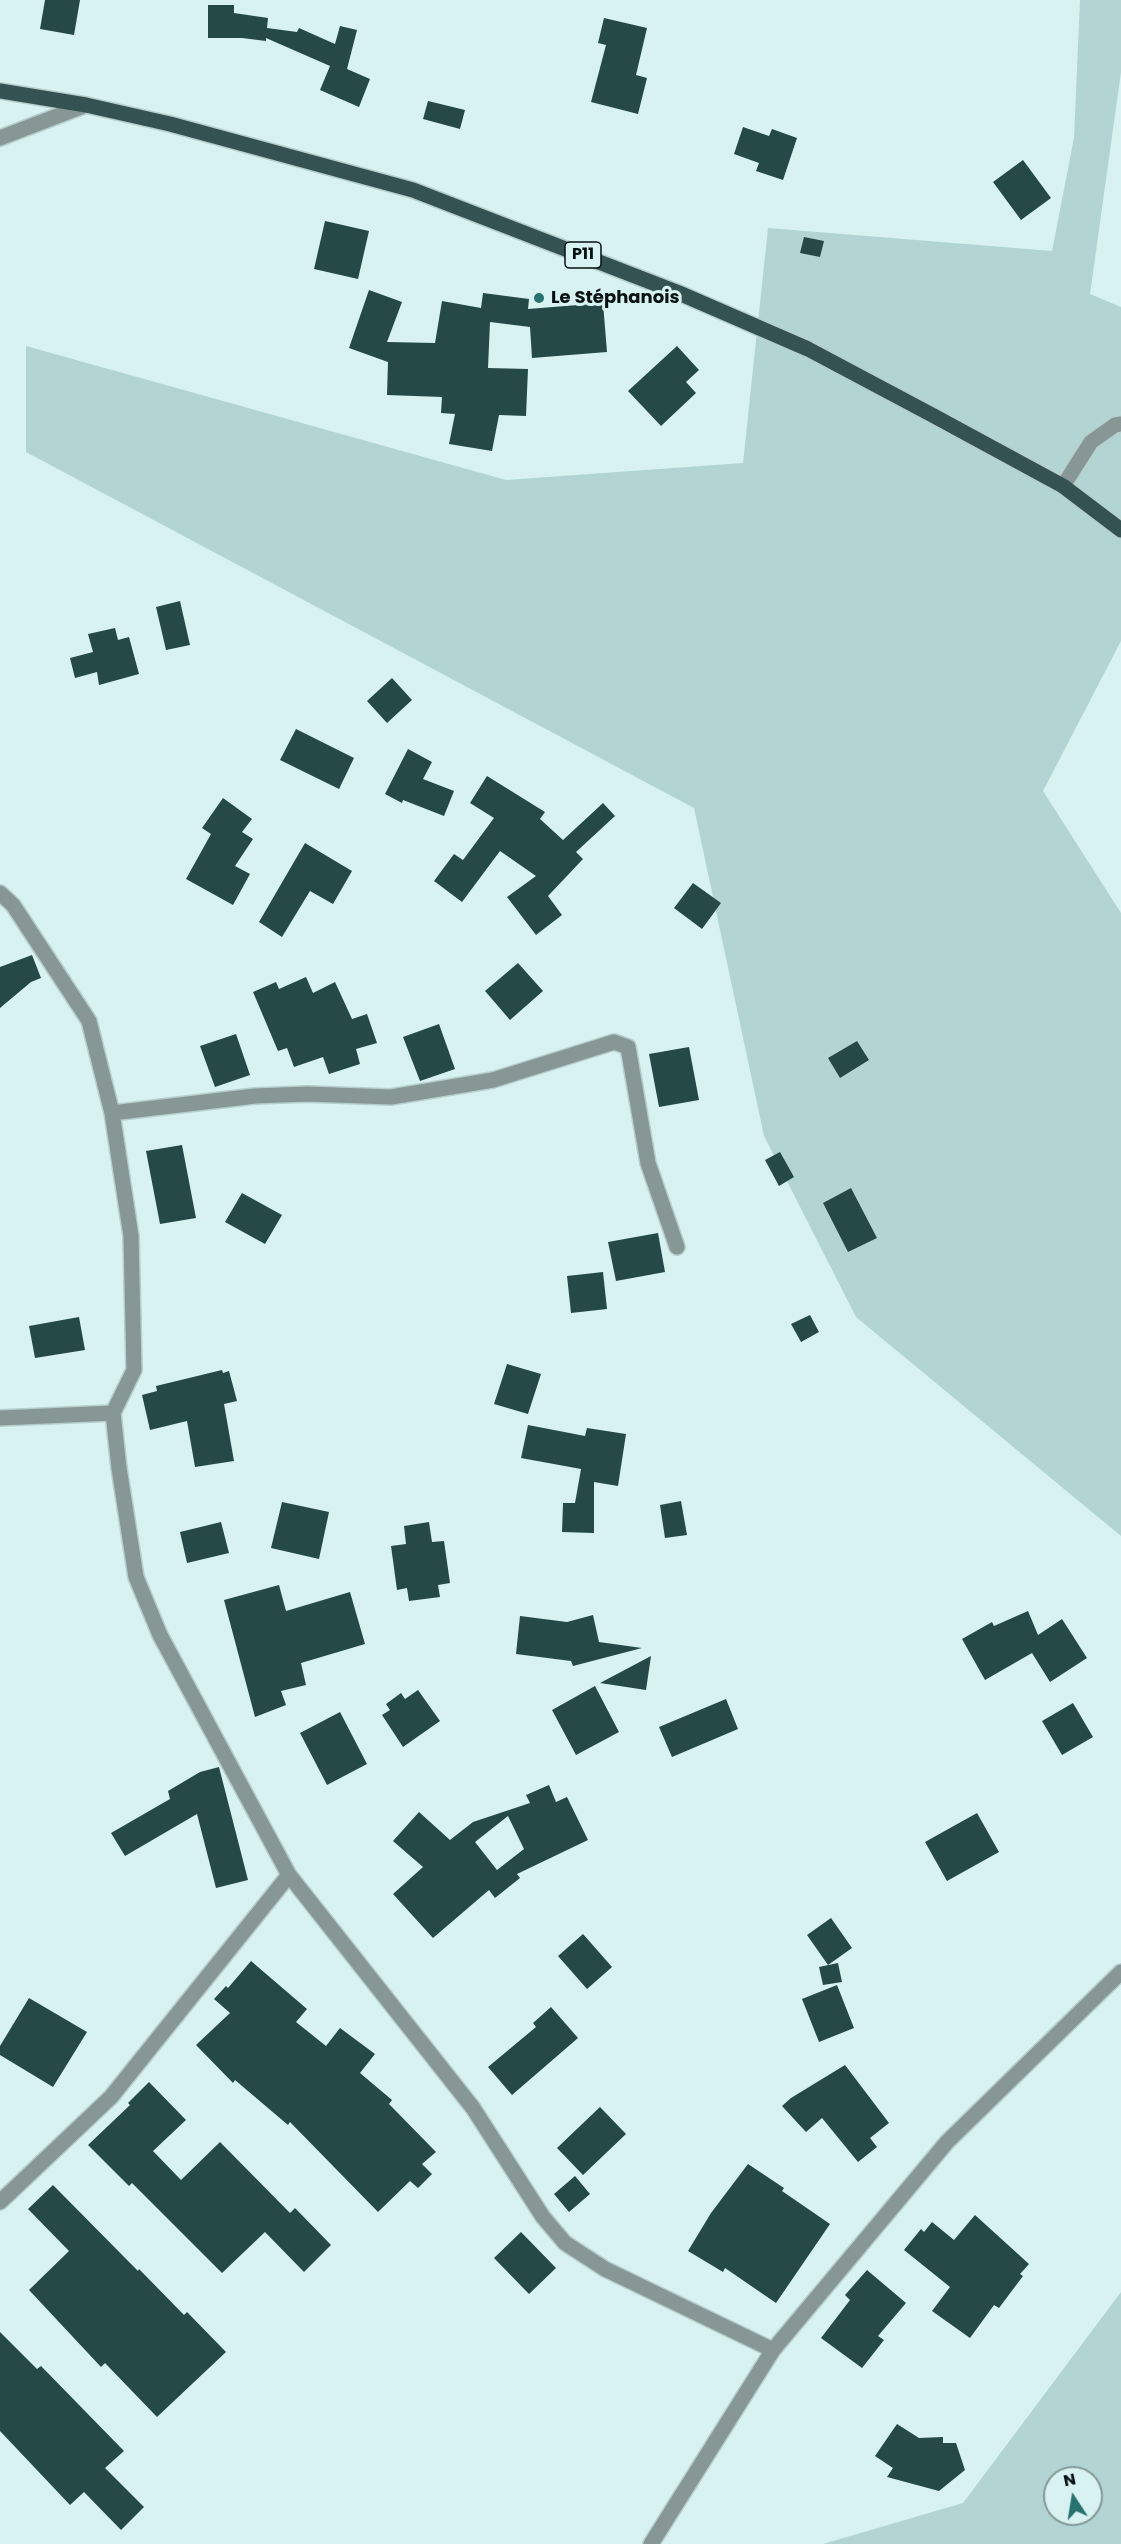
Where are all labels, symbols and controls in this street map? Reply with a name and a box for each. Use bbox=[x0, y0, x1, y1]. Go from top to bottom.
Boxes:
road number: P11 bbox=[565, 242, 601, 268]
place label: Le Stéphanois bbox=[551, 287, 679, 309]
marker: Le Stéphanois bbox=[532, 291, 546, 305]
north arrow bbox=[1043, 2466, 1103, 2526]
text: N bbox=[1061, 2467, 1078, 2492]

